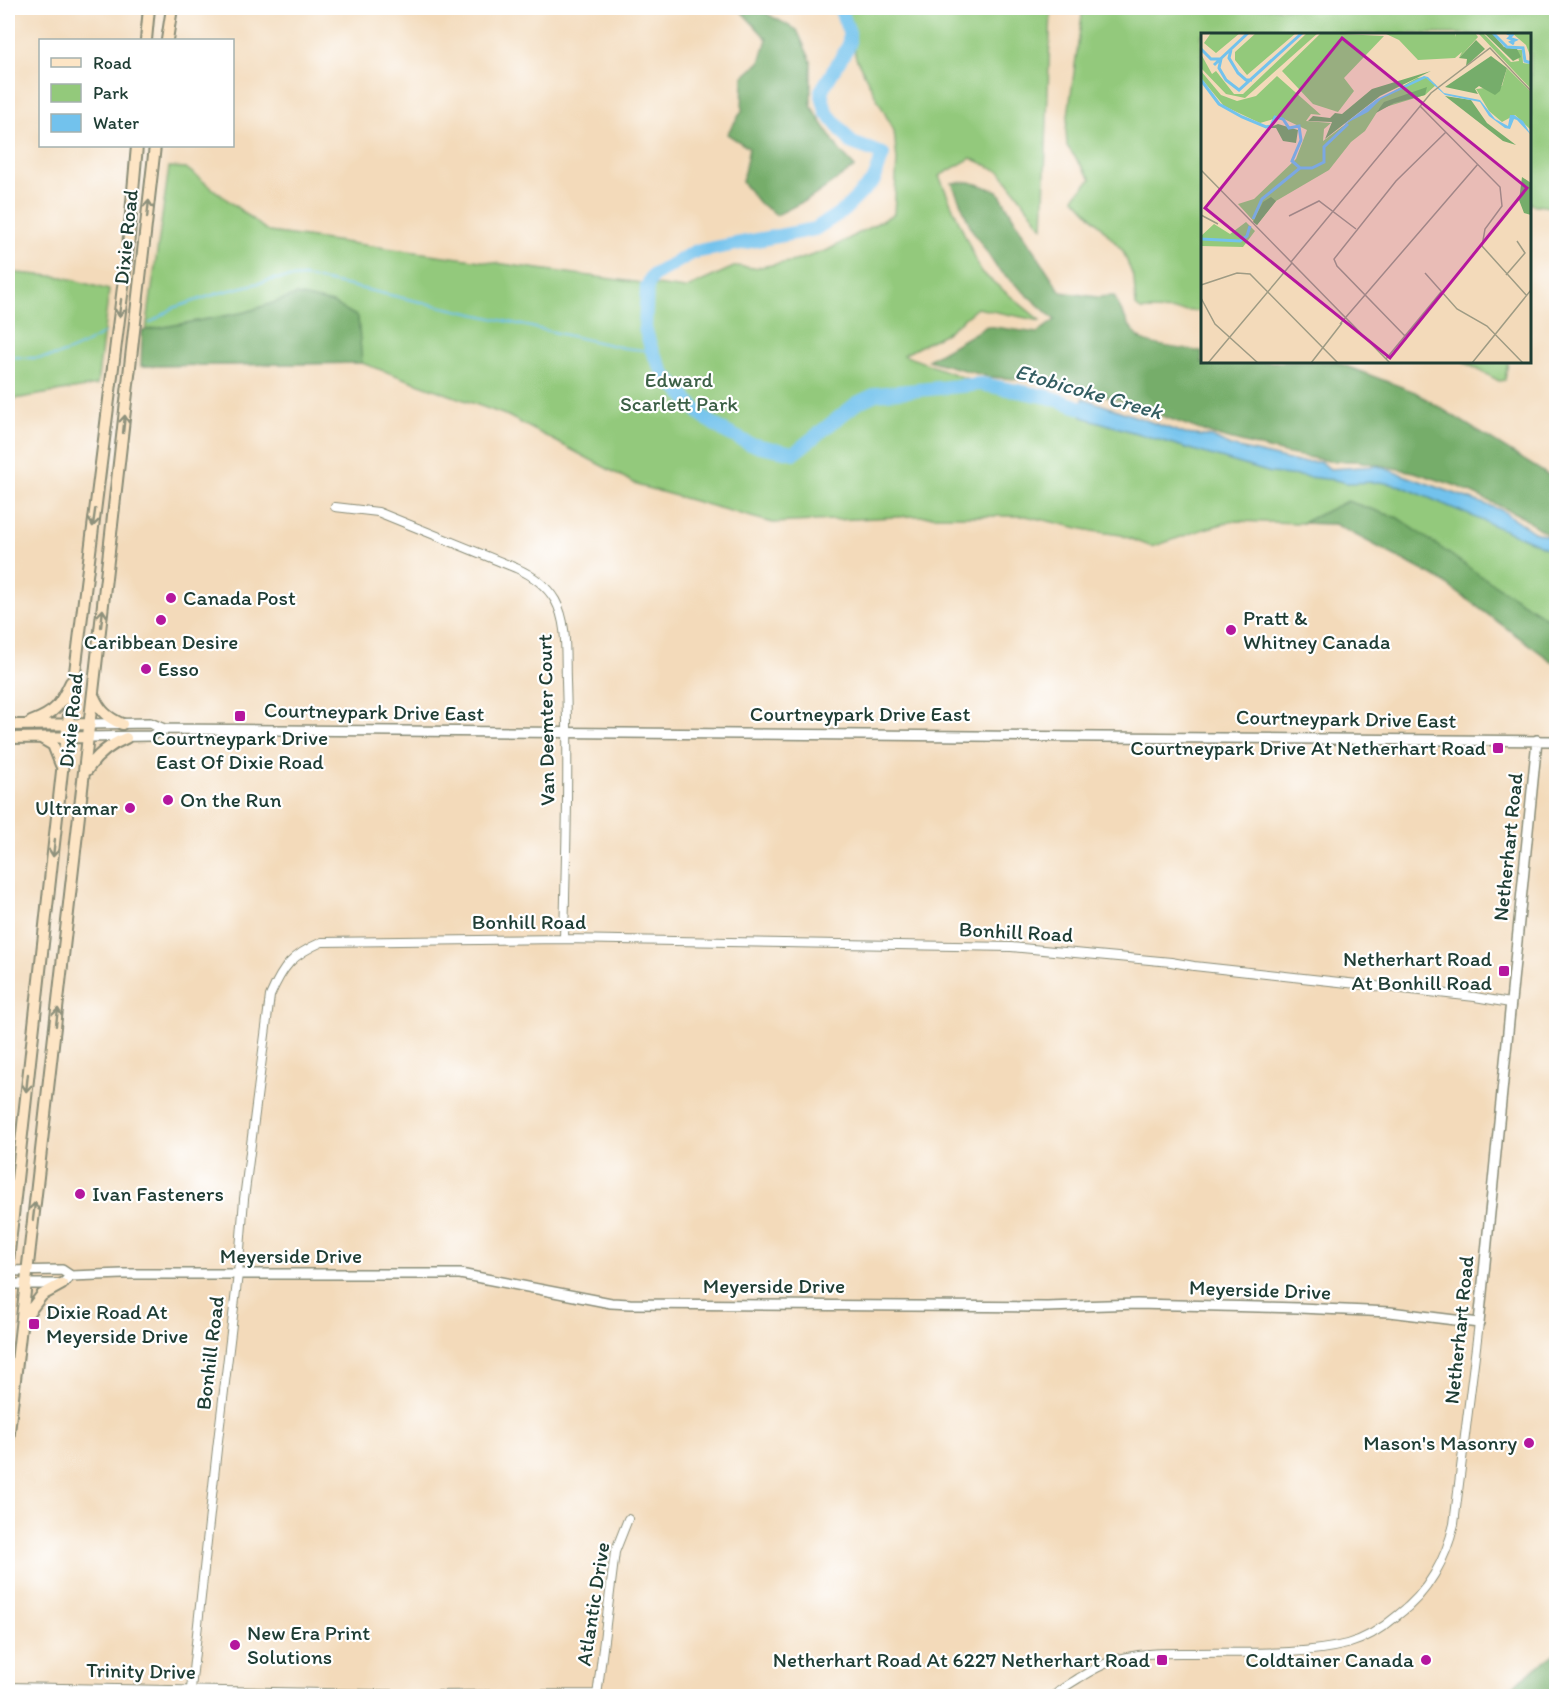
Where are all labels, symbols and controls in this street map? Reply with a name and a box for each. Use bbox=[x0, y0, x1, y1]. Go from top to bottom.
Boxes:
inset map bbox=[1201, 33, 1531, 363]
legend bbox=[39, 39, 234, 147]
text: Road bbox=[93, 52, 132, 74]
text: Park bbox=[93, 82, 128, 104]
text: Water bbox=[93, 112, 139, 134]
street label: Dixie Road bbox=[108, 188, 143, 286]
one-way arrow bbox=[143, 200, 154, 220]
one-way arrow bbox=[114, 298, 125, 317]
water label: Etobicoke Creek bbox=[1012, 358, 1167, 426]
park label: Edward Scarlett Park bbox=[620, 367, 738, 416]
one-way arrow bbox=[119, 414, 130, 434]
one-way arrow bbox=[88, 508, 99, 528]
place label: Canada Post bbox=[183, 585, 296, 610]
marker: Canada Post bbox=[164, 591, 178, 605]
place label: Pratt & Whitney Canada bbox=[1243, 605, 1390, 654]
one-way arrow bbox=[97, 608, 108, 628]
marker: Caribbean Desire bbox=[154, 613, 168, 627]
marker: Pratt & Whitney Canada bbox=[1224, 623, 1238, 637]
place label: Caribbean Desire bbox=[84, 629, 238, 654]
street label: Van Deemter Court bbox=[531, 634, 559, 806]
place label: Esso bbox=[158, 656, 199, 681]
marker: Esso bbox=[139, 662, 153, 676]
street label: Dixie Road bbox=[53, 671, 88, 769]
street label: Courtneypark Drive East bbox=[264, 697, 485, 726]
street label: Courtneypark Drive East bbox=[750, 701, 970, 726]
street label: Courtneypark Drive East bbox=[1236, 704, 1457, 733]
marker: Courtneypark Drive East Of Dixie Road bbox=[233, 709, 247, 723]
place label: Courtneypark Drive East Of Dixie Road bbox=[152, 725, 328, 774]
place label: Courtneypark Drive At Netherhart Road bbox=[1130, 735, 1486, 760]
marker: Courtneypark Drive At Netherhart Road bbox=[1491, 741, 1505, 755]
street label: Netherhart Road bbox=[1487, 771, 1528, 922]
place label: On the Run bbox=[180, 787, 282, 812]
marker: On the Run bbox=[161, 793, 175, 807]
place label: Ultramar bbox=[35, 795, 118, 820]
marker: Ultramar bbox=[123, 801, 137, 815]
one-way arrow bbox=[48, 837, 59, 857]
street label: Bonhill Road bbox=[472, 909, 586, 934]
street label: Bonhill Road bbox=[958, 916, 1074, 947]
place label: Netherhart Road At Bonhill Road bbox=[1343, 946, 1493, 995]
marker: Netherhart Road At Bonhill Road bbox=[1497, 964, 1511, 978]
one-way arrow bbox=[51, 1008, 62, 1028]
one-way arrow bbox=[21, 1073, 32, 1093]
place label: Ivan Fasteners bbox=[92, 1181, 224, 1206]
marker: Ivan Fasteners bbox=[73, 1187, 87, 1201]
one-way arrow bbox=[29, 1202, 40, 1221]
street label: Meyerside Drive bbox=[220, 1243, 362, 1268]
street label: Netherhart Road bbox=[1438, 1254, 1479, 1405]
street label: Meyerside Drive bbox=[703, 1273, 845, 1298]
street label: Meyerside Drive bbox=[1188, 1275, 1332, 1304]
street label: Bonhill Road bbox=[190, 1295, 229, 1411]
place label: Dixie Road At Meyerside Drive bbox=[46, 1299, 188, 1348]
marker: Dixie Road At Meyerside Drive bbox=[27, 1317, 41, 1331]
place label: Mason's Masonry bbox=[1363, 1430, 1517, 1455]
marker: Mason's Masonry bbox=[1522, 1436, 1536, 1450]
street label: Atlantic Drive bbox=[570, 1540, 615, 1668]
place label: New Era Print Solutions bbox=[247, 1620, 370, 1669]
marker: New Era Print Solutions bbox=[228, 1638, 242, 1652]
place label: Netherhart Road At 6227 Netherhart Road bbox=[773, 1647, 1150, 1672]
place label: Coldtainer Canada bbox=[1245, 1647, 1414, 1672]
marker: Netherhart Road At 6227 Netherhart Road bbox=[1155, 1653, 1169, 1667]
marker: Coldtainer Canada bbox=[1419, 1653, 1433, 1667]
street label: Trinity Drive bbox=[86, 1657, 196, 1684]

